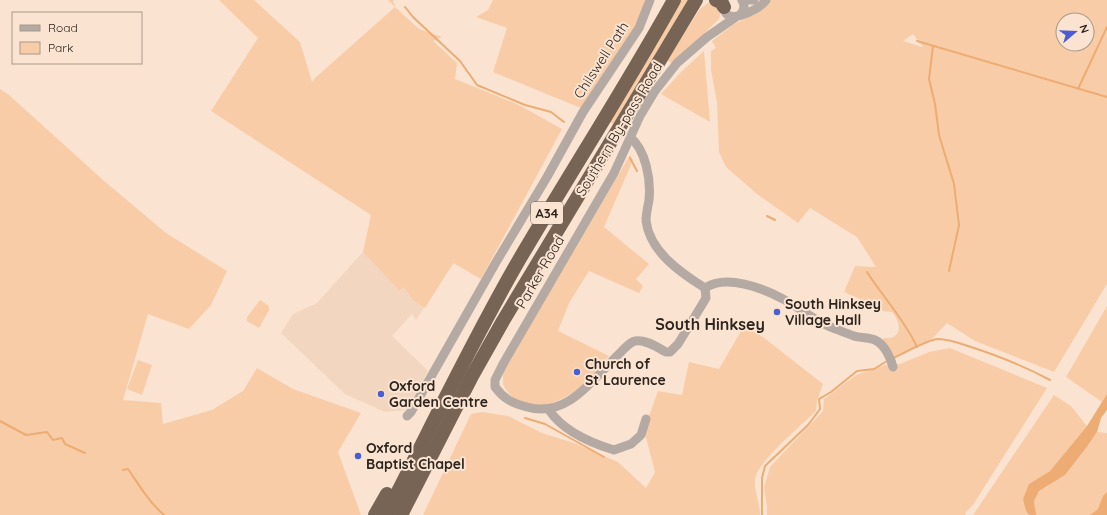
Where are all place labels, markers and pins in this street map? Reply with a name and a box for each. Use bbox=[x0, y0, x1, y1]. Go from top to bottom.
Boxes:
place label: South Hinksey Village Hall bbox=[785, 295, 881, 329]
marker: South Hinksey Village Hall bbox=[772, 307, 782, 317]
place label: Church of St Laurence bbox=[585, 355, 666, 389]
marker: Church of St Laurence bbox=[572, 367, 582, 377]
place label: Oxford Garden Centre bbox=[389, 377, 488, 411]
marker: Oxford Garden Centre bbox=[376, 389, 386, 399]
place label: Oxford Baptist Chapel bbox=[366, 439, 465, 473]
marker: Oxford Baptist Chapel bbox=[353, 451, 363, 461]

